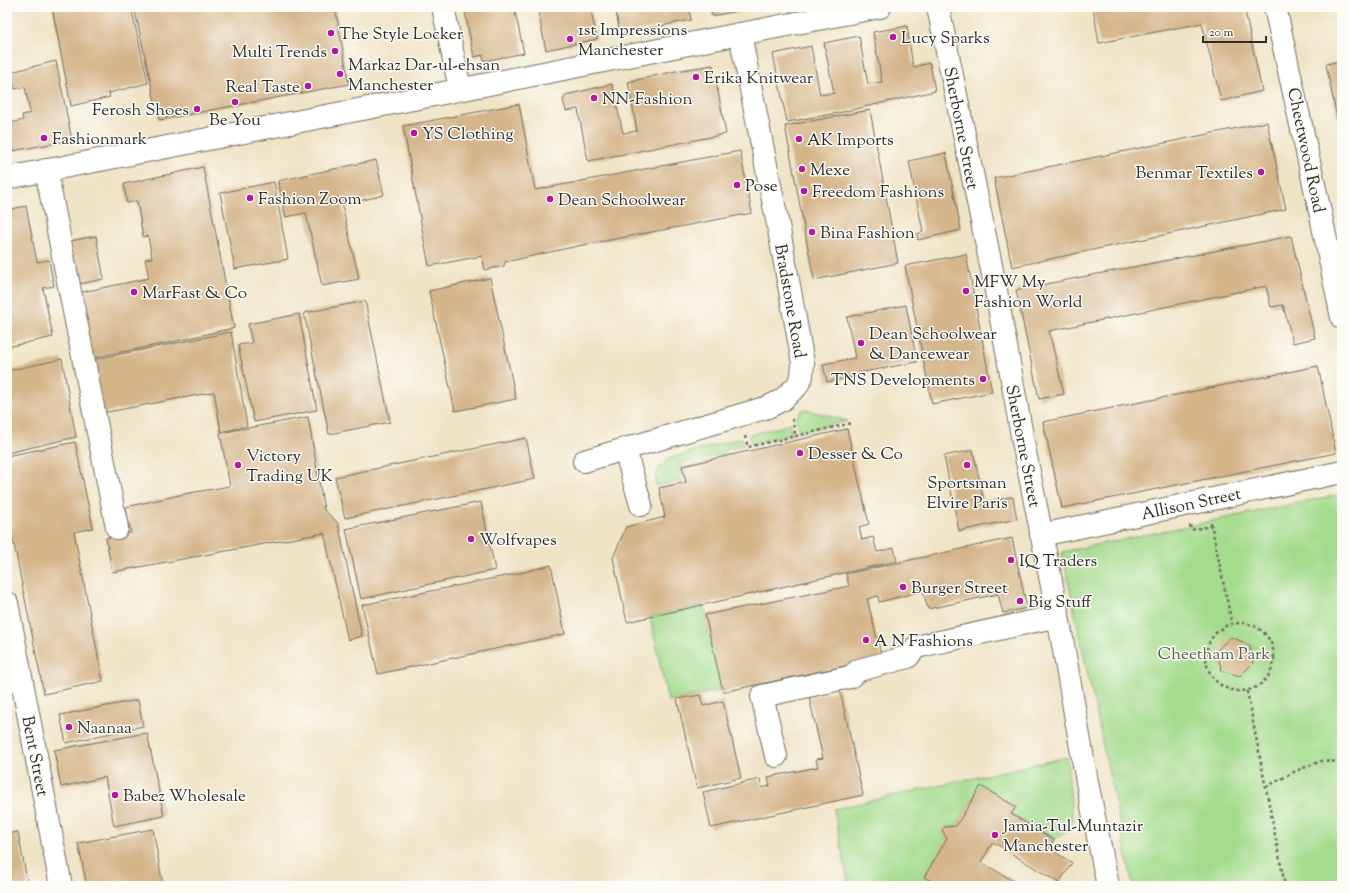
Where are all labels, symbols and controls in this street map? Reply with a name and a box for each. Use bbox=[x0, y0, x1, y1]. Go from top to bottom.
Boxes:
scale bar bbox=[1203, 18, 1266, 44]
place label: 1st Impressions Manchester bbox=[578, 19, 688, 63]
place label: The Style Locker bbox=[339, 23, 464, 47]
text: 20 m bbox=[1209, 24, 1234, 42]
place label: Lucy Sparks bbox=[901, 27, 990, 51]
marker: The Style Locker bbox=[326, 28, 336, 38]
marker: Lucy Sparks bbox=[888, 32, 898, 42]
marker: 1st Impressions Manchester bbox=[565, 34, 575, 44]
place label: Multi Trends bbox=[232, 41, 327, 65]
marker: Multi Trends bbox=[330, 46, 340, 56]
place label: Markaz Dar-ul-ehsan Manchester bbox=[348, 54, 500, 98]
street label: Sherborne Street bbox=[936, 65, 984, 192]
place label: Erika Knitwear bbox=[704, 67, 814, 91]
marker: Markaz Dar-ul-ehsan Manchester bbox=[335, 69, 345, 79]
marker: Erika Knitwear bbox=[691, 72, 701, 82]
place label: Real Taste bbox=[225, 76, 300, 100]
marker: Real Taste bbox=[303, 81, 313, 91]
street label: Cheetwood Road bbox=[1280, 86, 1330, 216]
place label: NN-Fashion bbox=[602, 88, 692, 112]
marker: NN-Fashion bbox=[589, 93, 599, 103]
marker: Be You bbox=[230, 97, 240, 107]
place label: Ferosh Shoes bbox=[92, 99, 189, 123]
marker: Ferosh Shoes bbox=[192, 104, 202, 114]
place label: Be You bbox=[209, 109, 261, 133]
place label: YS Clothing bbox=[422, 123, 514, 147]
place label: Fashionmark bbox=[52, 128, 147, 152]
marker: YS Clothing bbox=[409, 128, 419, 138]
place label: AK Imports bbox=[807, 129, 894, 153]
marker: Fashionmark bbox=[39, 133, 49, 143]
marker: AK Imports bbox=[794, 134, 804, 144]
place label: Mexe bbox=[810, 159, 850, 183]
place label: Benmar Textiles bbox=[1135, 162, 1253, 186]
marker: Mexe bbox=[797, 164, 807, 174]
marker: Benmar Textiles bbox=[1256, 167, 1266, 177]
place label: Pose bbox=[745, 175, 778, 199]
marker: Pose bbox=[732, 180, 742, 190]
place label: Freedom Fashions bbox=[812, 181, 945, 205]
marker: Freedom Fashions bbox=[799, 186, 809, 196]
place label: Fashion Zoom bbox=[258, 188, 362, 212]
place label: Dean Schoolwear bbox=[558, 189, 686, 213]
marker: Fashion Zoom bbox=[245, 193, 255, 203]
marker: Dean Schoolwear bbox=[545, 194, 555, 204]
place label: Bina Fashion bbox=[820, 222, 915, 246]
marker: Bina Fashion bbox=[807, 227, 817, 237]
street label: Bradstone Road bbox=[767, 242, 811, 361]
place label: MFW My Fashion World bbox=[974, 271, 1083, 315]
place label: MarFast & Co bbox=[142, 282, 247, 306]
marker: MFW My Fashion World bbox=[961, 286, 971, 296]
marker: MarFast & Co bbox=[129, 287, 139, 297]
place label: Dean Schoolwear & Dancewear bbox=[869, 323, 997, 367]
marker: Dean Schoolwear & Dancewear bbox=[856, 338, 866, 348]
place label: TNS Developments bbox=[831, 369, 975, 393]
marker: TNS Developments bbox=[978, 374, 988, 384]
street label: Sherborne Street bbox=[998, 383, 1046, 510]
place label: Desser & Co bbox=[808, 443, 903, 467]
place label: Victory Trading UK bbox=[246, 445, 333, 489]
marker: Desser & Co bbox=[795, 448, 805, 458]
marker: Victory Trading UK bbox=[233, 460, 243, 470]
marker: Sportsman Elvire Paris bbox=[962, 460, 972, 470]
place label: Sportsman Elvire Paris bbox=[926, 472, 1008, 516]
street label: Allison Street bbox=[1139, 483, 1244, 527]
place label: Wolfvapes bbox=[479, 529, 557, 553]
marker: Wolfvapes bbox=[466, 534, 476, 544]
place label: IQ Traders bbox=[1019, 550, 1098, 574]
marker: IQ Traders bbox=[1006, 555, 1016, 565]
place label: Burger Street bbox=[911, 577, 1008, 601]
marker: Burger Street bbox=[898, 582, 908, 592]
place label: Big Stuff bbox=[1028, 591, 1092, 615]
marker: Big Stuff bbox=[1015, 596, 1025, 606]
place label: A N Fashions bbox=[874, 630, 973, 654]
marker: A N Fashions bbox=[861, 635, 871, 645]
park label: Cheetham Park bbox=[1157, 643, 1271, 667]
street label: Bent Street bbox=[14, 714, 54, 799]
place label: Naanaa bbox=[77, 717, 132, 741]
marker: Naanaa bbox=[64, 722, 74, 732]
place label: Babez Wholesale bbox=[123, 785, 246, 809]
marker: Babez Wholesale bbox=[110, 790, 120, 800]
place label: Jamia-Tul-Muntazir Manchester bbox=[1002, 815, 1144, 859]
marker: Jamia-Tul-Muntazir Manchester bbox=[990, 830, 1000, 840]

